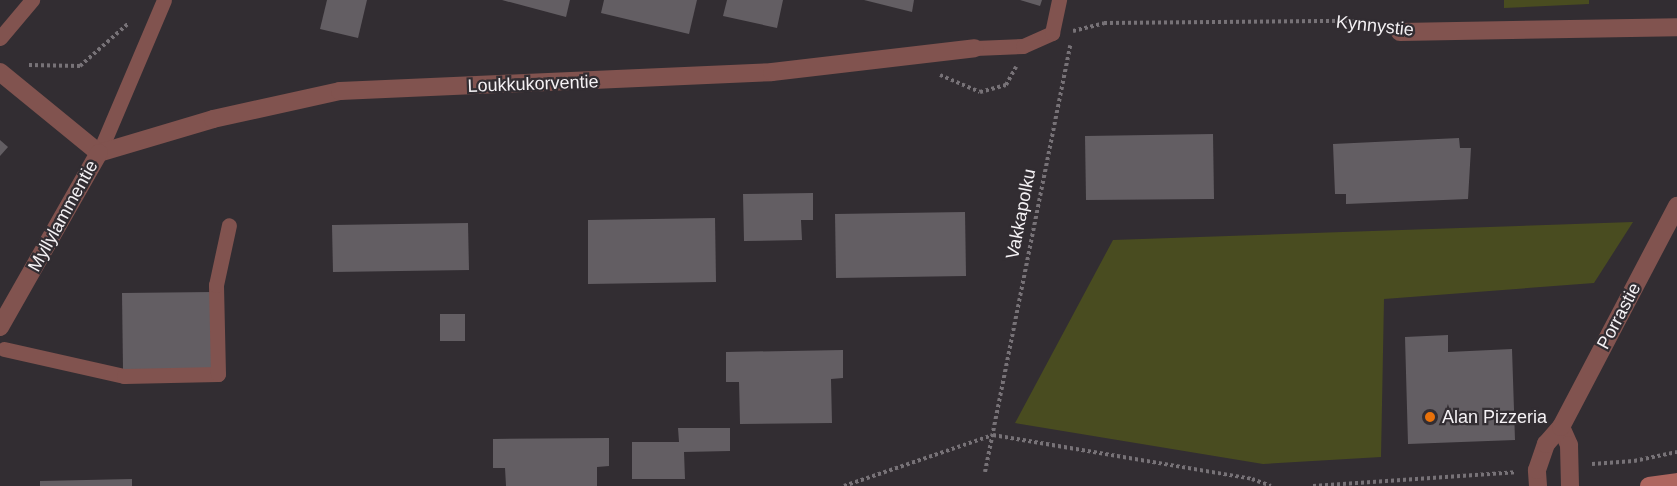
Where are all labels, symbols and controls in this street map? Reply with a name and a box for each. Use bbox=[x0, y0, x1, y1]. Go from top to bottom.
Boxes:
street label: Kynnystie bbox=[1335, 11, 1415, 41]
street label: Loukkukorventie bbox=[467, 71, 599, 97]
street label: Myllylammentie bbox=[23, 157, 103, 275]
street label: Vakkapolku bbox=[1002, 167, 1040, 261]
street label: Porrastie bbox=[1593, 279, 1645, 353]
place label: Alan Pizzeria bbox=[1442, 406, 1547, 428]
marker: Alan Pizzeria bbox=[1423, 410, 1437, 424]

